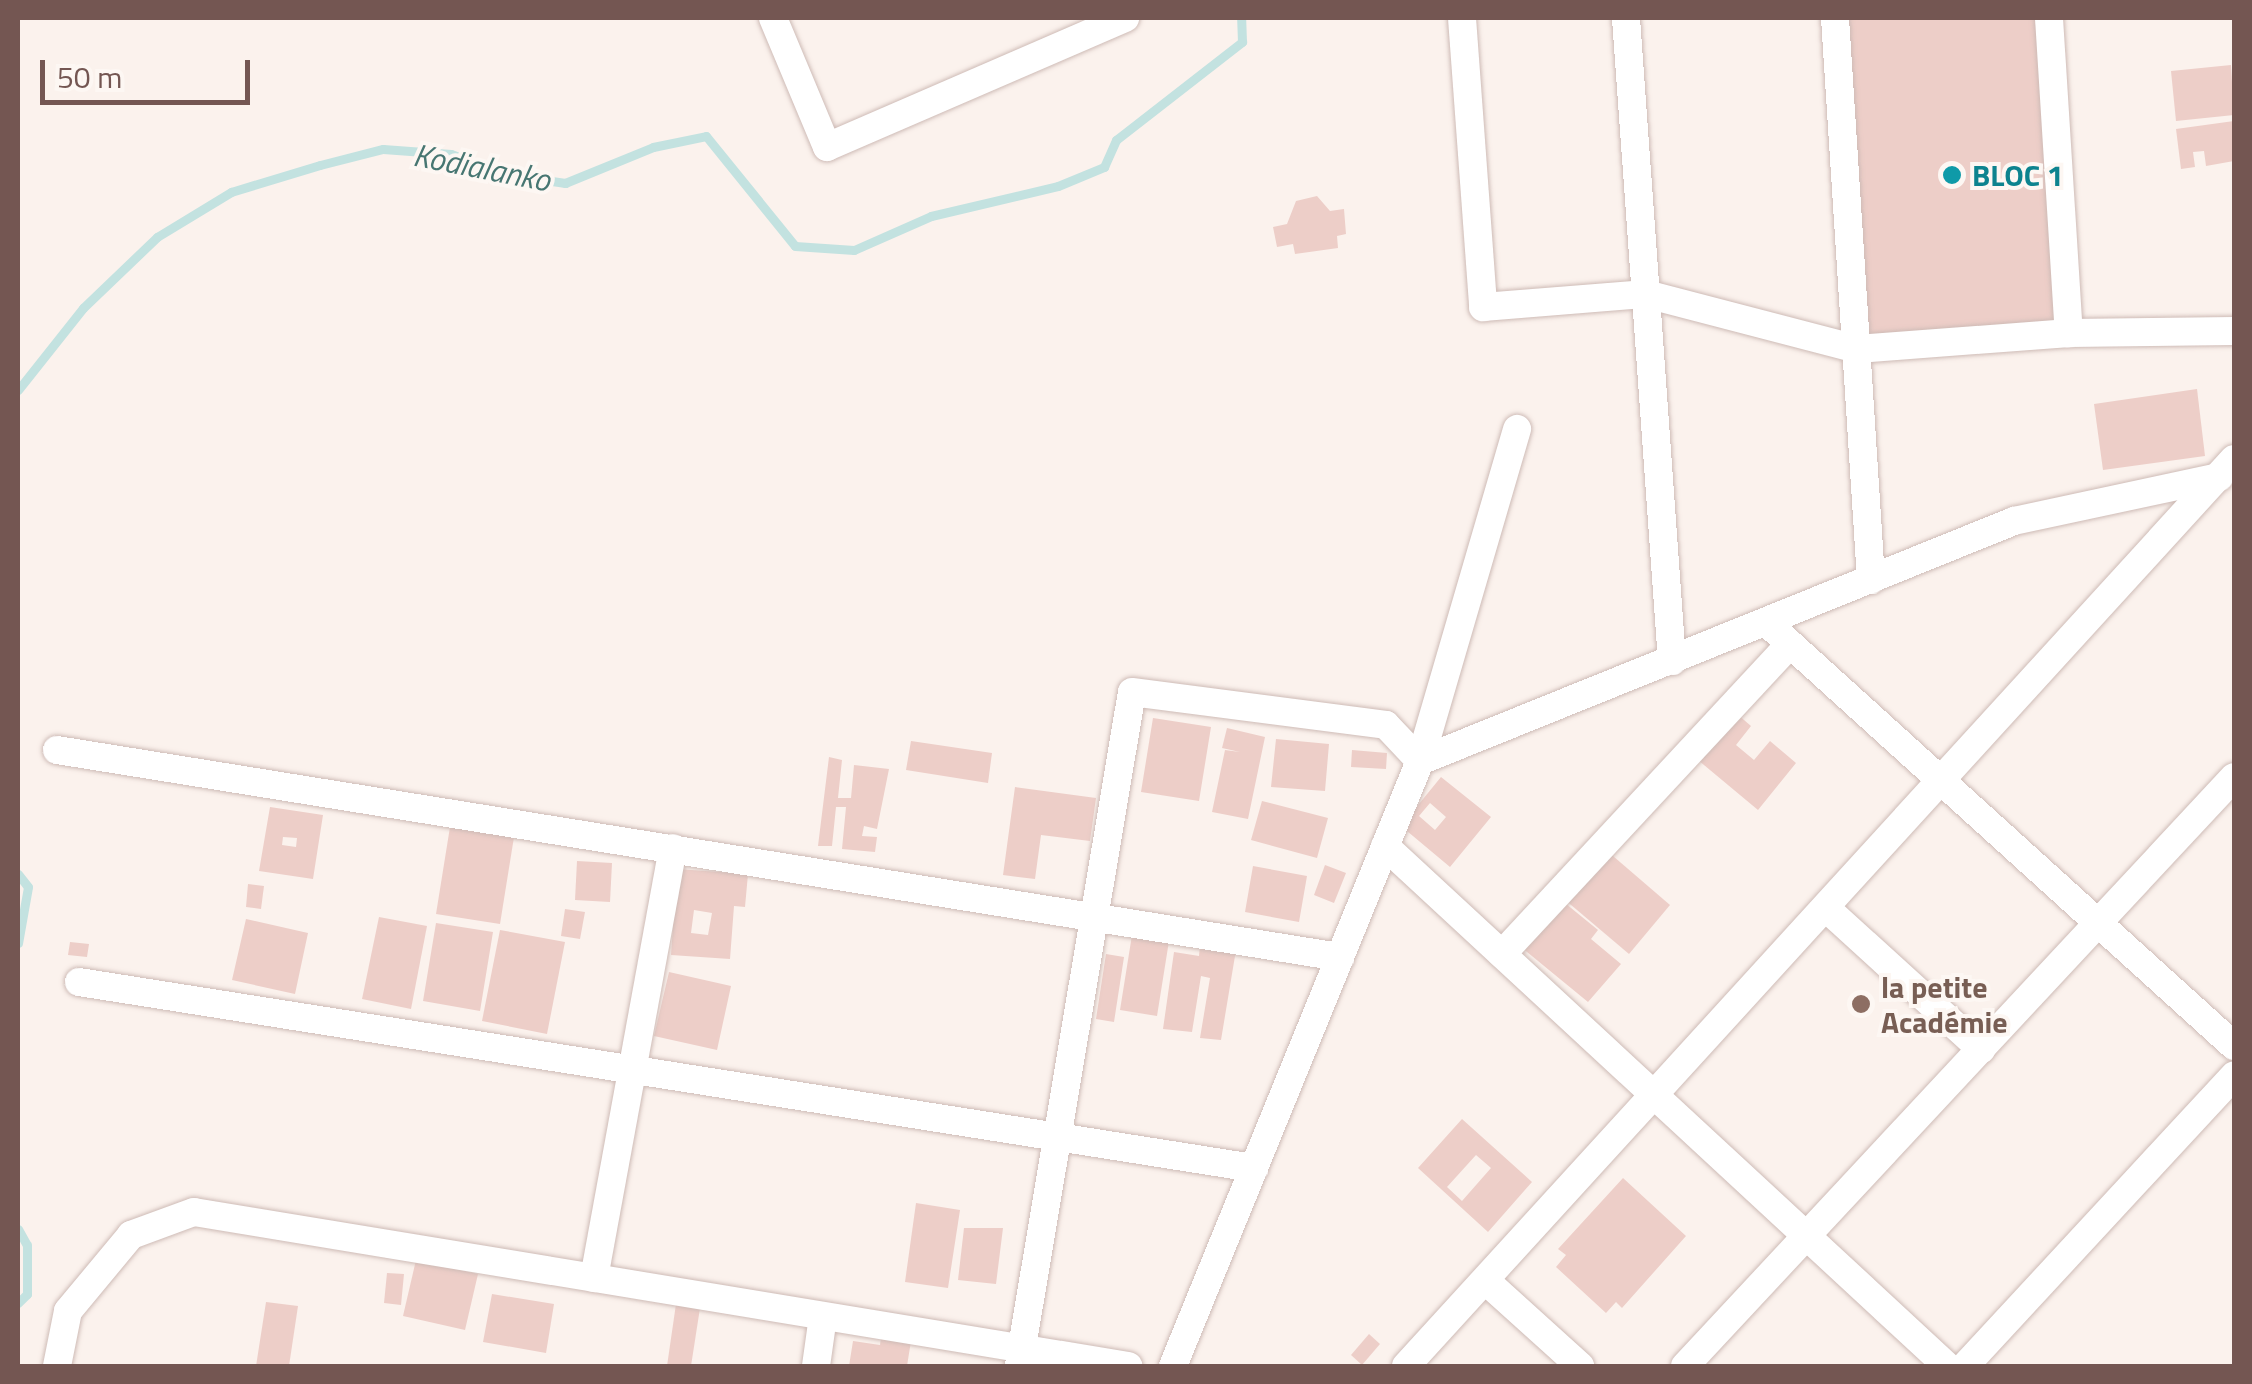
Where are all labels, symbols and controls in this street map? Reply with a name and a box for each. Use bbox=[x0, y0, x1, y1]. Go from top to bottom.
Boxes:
scale bar bbox=[45, 40, 255, 102]
text: 50 m bbox=[57, 54, 122, 100]
water label: Kodialanko bbox=[410, 135, 554, 199]
place label: BLOC 1 bbox=[1972, 157, 2063, 193]
marker: BLOC 1 bbox=[1941, 164, 1963, 186]
place label: la petite Académie bbox=[1881, 969, 2008, 1040]
marker: la petite Académie bbox=[1850, 993, 1872, 1015]

